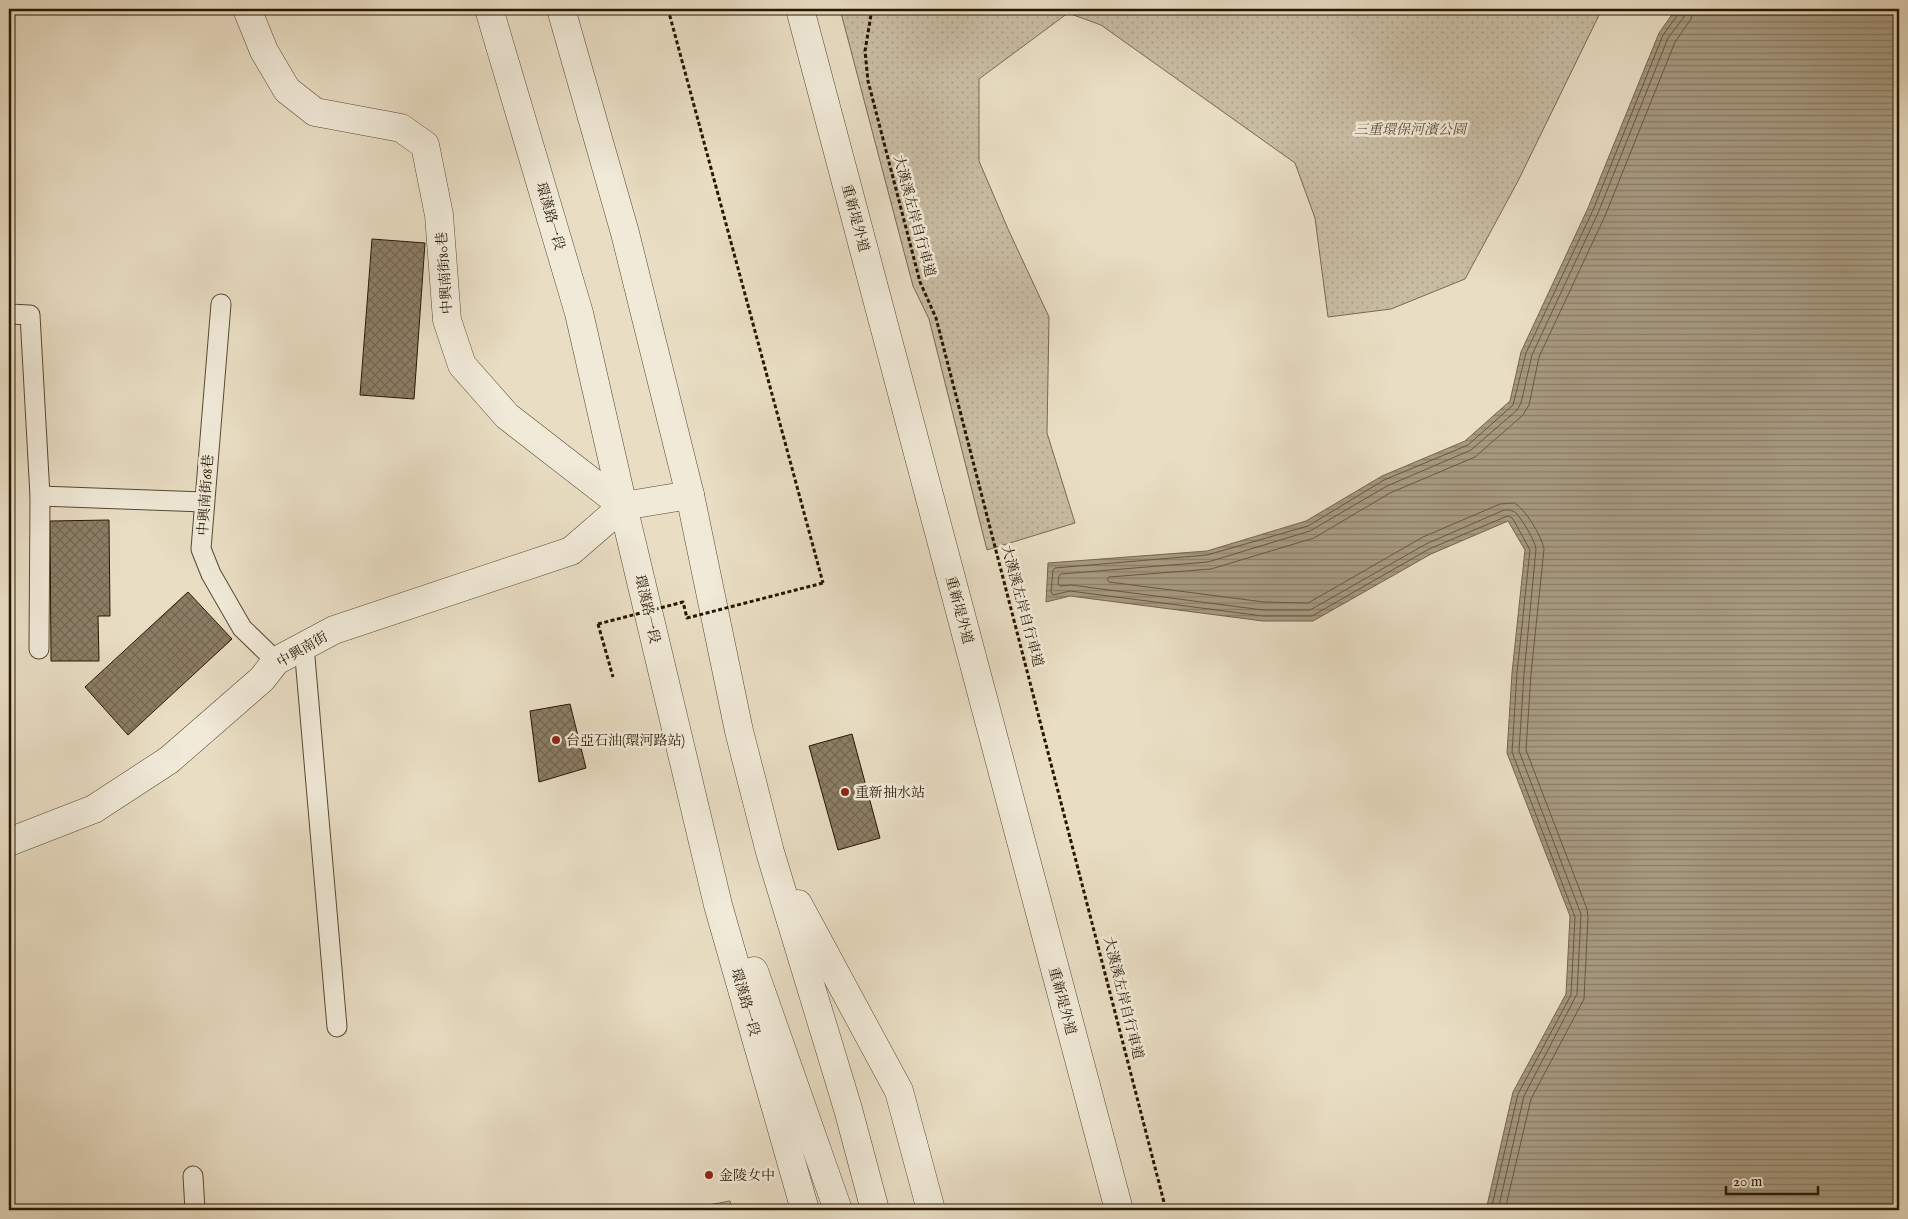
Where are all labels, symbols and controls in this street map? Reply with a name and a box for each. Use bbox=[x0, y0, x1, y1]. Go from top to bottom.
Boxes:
park label: 三重環保河濱公園 bbox=[1354, 121, 1468, 139]
street label: 大漢溪左岸自行車道 bbox=[889, 153, 939, 279]
street label: 環漢路一段 bbox=[532, 180, 568, 252]
street label: 重新堤外道 bbox=[837, 182, 873, 254]
street label: 中興南街80巷 bbox=[433, 231, 457, 315]
street label: 中興南街68巷 bbox=[194, 454, 218, 536]
street label: 大漢溪左岸自行車道 bbox=[997, 543, 1047, 669]
street label: 環漢路一段 bbox=[630, 573, 664, 645]
street label: 重新堤外道 bbox=[941, 574, 977, 646]
street label: 中興南街 bbox=[274, 628, 331, 672]
place label: 台亞石油(環河路站) bbox=[566, 732, 685, 750]
marker: 台亞石油(環河路站) bbox=[550, 734, 562, 746]
place label: 重新抽水站 bbox=[855, 784, 925, 802]
marker: 重新抽水站 bbox=[839, 786, 851, 798]
street label: 大漢溪左岸自行車道 bbox=[1099, 935, 1147, 1062]
street label: 重新堤外道 bbox=[1044, 965, 1080, 1037]
street label: 環漢路一段 bbox=[727, 966, 763, 1038]
scale bar bbox=[1726, 1164, 1818, 1196]
place label: 金陵女中 bbox=[719, 1167, 775, 1185]
marker: 金陵女中 bbox=[703, 1169, 715, 1181]
text: 20 m bbox=[1733, 1172, 1763, 1191]

